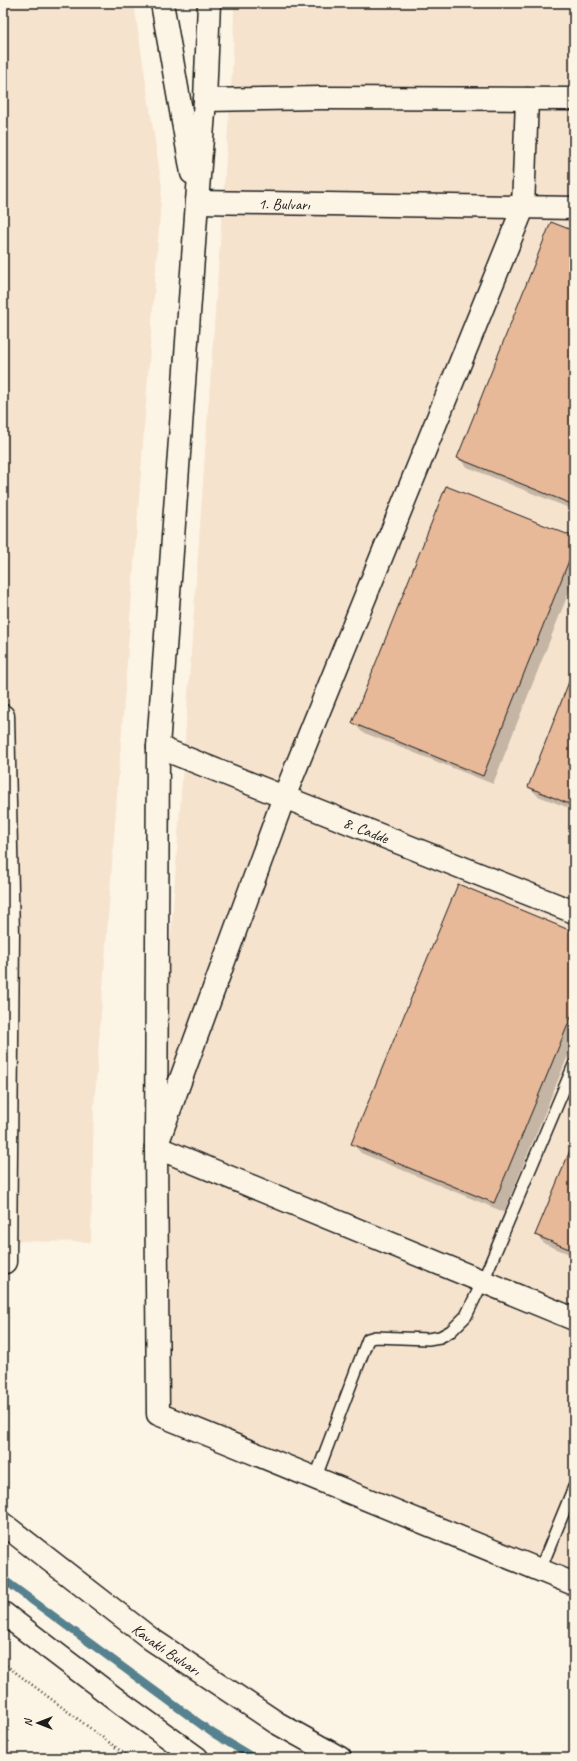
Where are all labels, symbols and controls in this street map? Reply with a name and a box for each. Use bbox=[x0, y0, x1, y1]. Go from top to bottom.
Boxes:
street label: 1. Bulvarı bbox=[258, 194, 311, 215]
street label: 8. Cadde bbox=[341, 813, 393, 849]
street label: Kavaklı Bulvarı bbox=[128, 1619, 205, 1681]
north arrow bbox=[18, 1703, 58, 1743]
text: N bbox=[21, 1717, 35, 1726]

